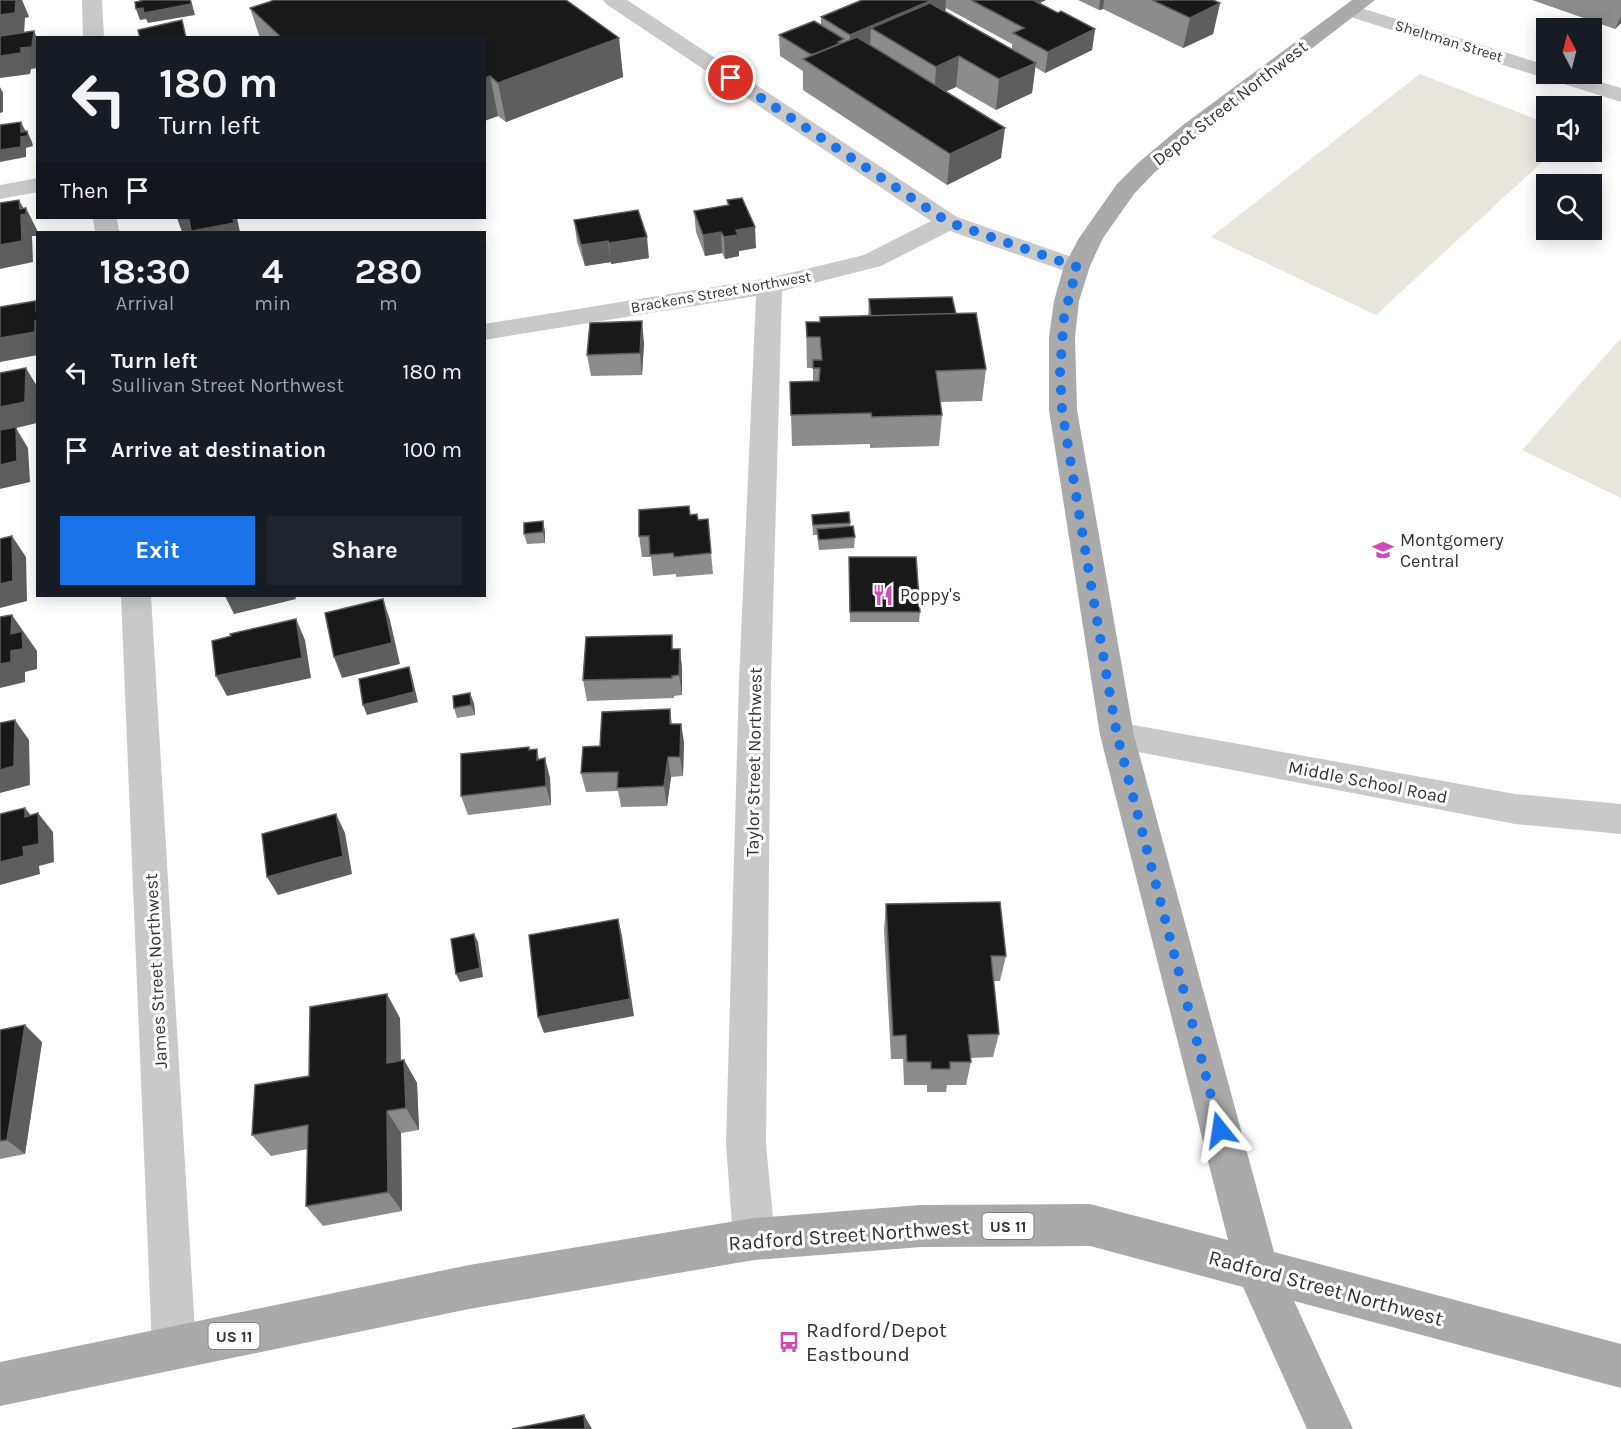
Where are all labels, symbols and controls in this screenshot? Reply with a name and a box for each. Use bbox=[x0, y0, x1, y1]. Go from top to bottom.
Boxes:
street label: Sheltman Street bbox=[1393, 16, 1505, 66]
north arrow bbox=[1536, 18, 1602, 84]
map controls bbox=[1536, 18, 1602, 240]
street label: Depot Street Northwest bbox=[1148, 35, 1312, 170]
pin bbox=[705, 52, 756, 103]
text: 180 m bbox=[159, 58, 278, 108]
icon: left bbox=[60, 60, 138, 138]
icon: arrive bbox=[714, 61, 747, 94]
button: sound bbox=[1536, 96, 1602, 162]
text: Turn left bbox=[159, 109, 260, 141]
icon: arrive bbox=[121, 174, 154, 207]
button: search bbox=[1536, 174, 1602, 240]
text: Then bbox=[60, 178, 109, 204]
text: 18:30 bbox=[100, 250, 191, 292]
text: 4 bbox=[262, 250, 283, 292]
text: 280 bbox=[355, 250, 422, 292]
street label: Brackens Street Northwest bbox=[629, 267, 813, 317]
text: Arrival bbox=[116, 292, 174, 315]
text: min bbox=[254, 292, 291, 315]
text: m bbox=[379, 292, 398, 315]
text: Turn left bbox=[111, 348, 198, 374]
icon: left bbox=[60, 356, 93, 389]
text: 180 m bbox=[402, 359, 462, 385]
text: Sullivan Street Northwest bbox=[111, 374, 344, 397]
icon: arrive bbox=[60, 434, 93, 467]
text: Arrive at destination bbox=[111, 437, 326, 463]
text: 100 m bbox=[403, 437, 462, 463]
button: Exit bbox=[60, 516, 255, 585]
button: Share bbox=[267, 516, 462, 585]
place label: Montgomery Central bbox=[1400, 529, 1504, 572]
school or university icon: Montgomery Central bbox=[1371, 538, 1395, 562]
restaurant icon: Poppy's bbox=[871, 583, 895, 607]
place label: Poppy's bbox=[900, 584, 961, 606]
street label: Taylor Street Northwest bbox=[741, 667, 767, 857]
street label: Middle School Road bbox=[1286, 756, 1450, 808]
street label: James Street Northwest bbox=[140, 873, 172, 1069]
position arrow bbox=[1188, 1098, 1252, 1162]
road number: US 11 bbox=[982, 1213, 1034, 1239]
street label: Radford Street Northwest bbox=[727, 1215, 971, 1255]
street label: Radford Street Northwest bbox=[1206, 1245, 1446, 1331]
place label: Radford/Depot Eastbound bbox=[806, 1318, 947, 1366]
road number: US 11 bbox=[208, 1323, 260, 1349]
bus stop icon: Radford/Depot Eastbound bbox=[777, 1330, 801, 1354]

